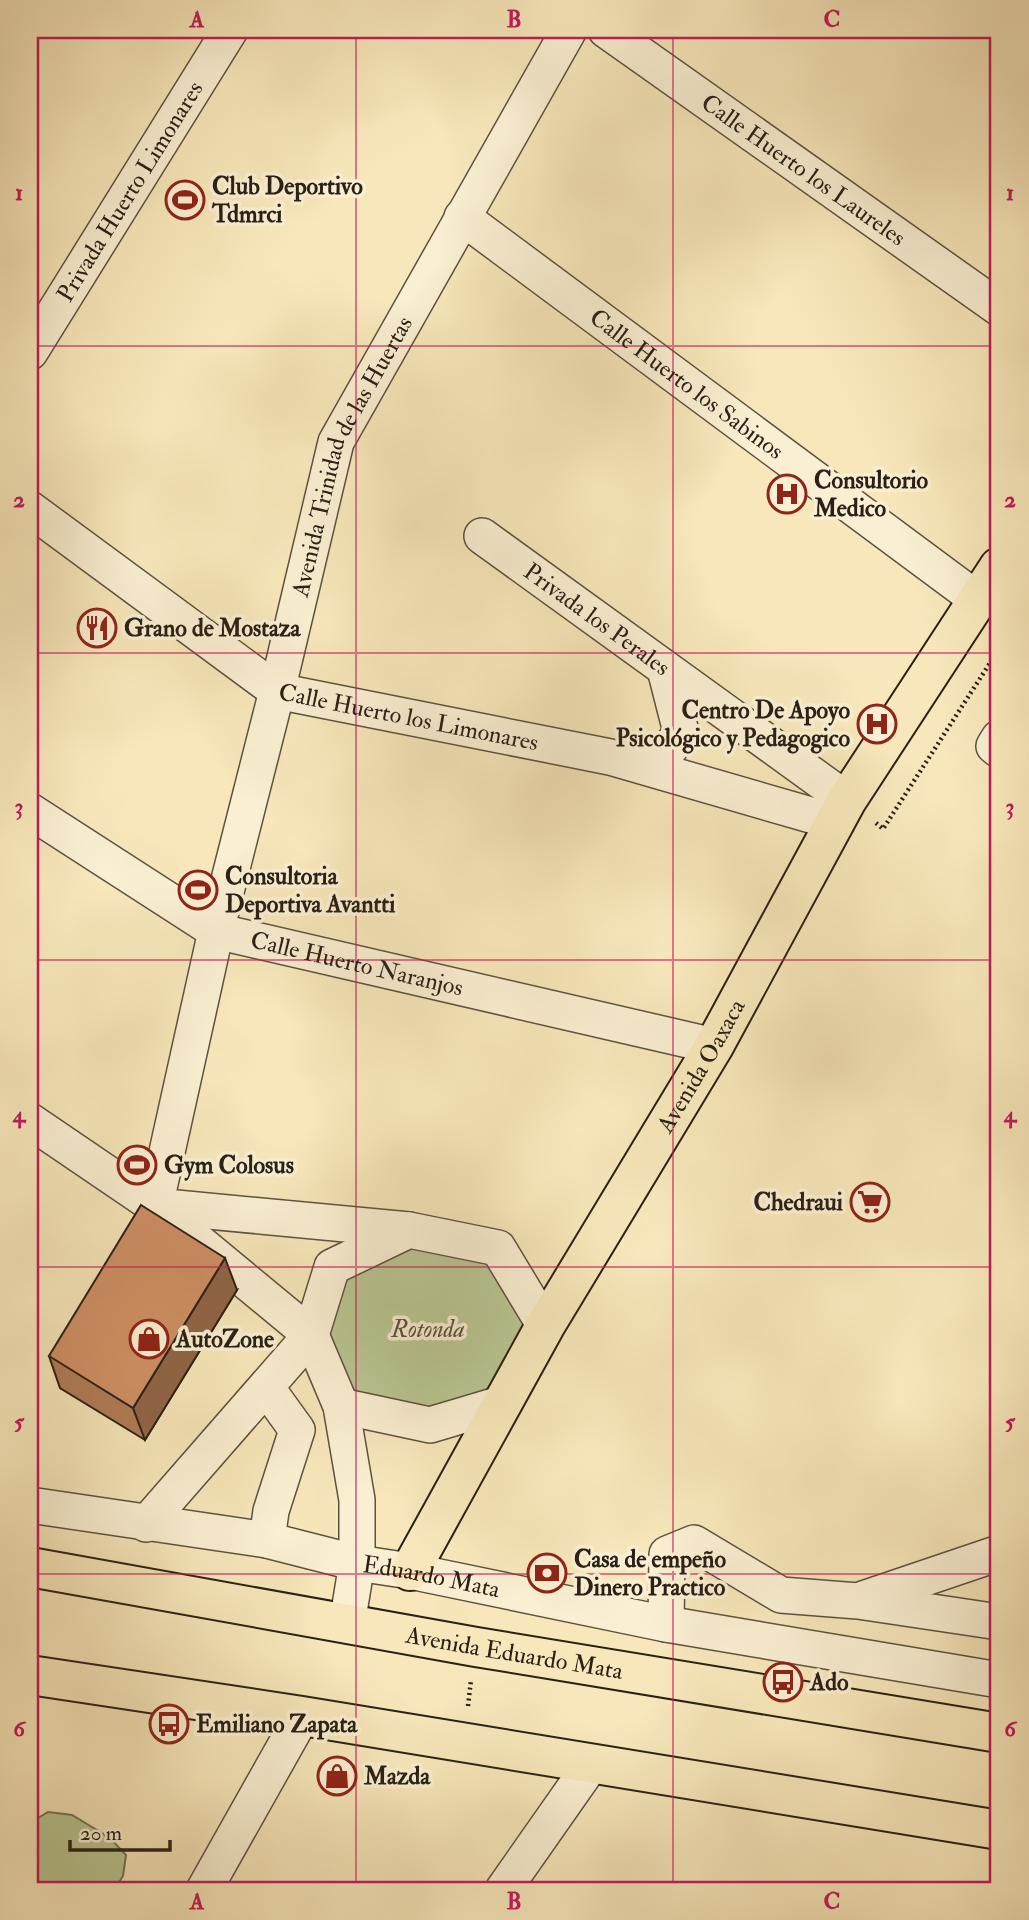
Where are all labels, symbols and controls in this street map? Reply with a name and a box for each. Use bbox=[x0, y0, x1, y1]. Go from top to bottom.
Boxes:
text: A bbox=[189, 5, 205, 34]
text: B bbox=[506, 5, 522, 34]
text: C bbox=[824, 5, 840, 34]
street label: Privada Huerto Limonares bbox=[50, 75, 210, 308]
street label: Calle Huerto los Laureles bbox=[695, 87, 912, 253]
place label: Club Deportivo Tdmrci bbox=[211, 171, 363, 230]
text: 1 bbox=[15, 178, 23, 207]
text: 1 bbox=[1006, 178, 1014, 207]
sports icon: Club Deportivo Tdmrci bbox=[164, 179, 206, 221]
street label: Calle Huerto los Sabinos bbox=[583, 302, 790, 467]
street label: Avenida Trinidad de las Huertas bbox=[285, 311, 420, 601]
place label: Consultorio Medico bbox=[813, 465, 929, 524]
hospital icon: Consultorio Medico bbox=[766, 473, 808, 515]
text: 2 bbox=[13, 485, 25, 514]
text: 2 bbox=[1004, 485, 1016, 514]
street label: Privada los Perales bbox=[517, 556, 676, 683]
restaurant icon: Grano de Mostaza bbox=[76, 607, 118, 649]
place label: Grano de Mostaza bbox=[124, 613, 302, 644]
street label: Calle Huerto los Limonares bbox=[276, 677, 541, 758]
place label: Centro De Apoyo Psicológico y Pedagogico bbox=[616, 695, 850, 754]
hospital icon: Centro De Apoyo Psicológico y Pedagogico bbox=[856, 703, 898, 745]
text: 3 bbox=[15, 792, 23, 821]
text: 3 bbox=[1006, 792, 1014, 821]
place label: Consultoria Deportiva Avantti bbox=[225, 861, 396, 920]
sports icon: Consultoria Deportiva Avantti bbox=[177, 869, 219, 911]
street label: Calle Huerto Naranjos bbox=[248, 925, 466, 1004]
street label: Avenida Oaxaca bbox=[650, 993, 753, 1140]
text: 4 bbox=[12, 1100, 27, 1129]
text: 4 bbox=[1003, 1100, 1018, 1129]
sports icon: Gym Colosus bbox=[116, 1144, 158, 1186]
place label: Gym Colosus bbox=[164, 1150, 294, 1181]
supermarket icon: Chedraui bbox=[849, 1181, 891, 1223]
place label: Chedraui bbox=[753, 1187, 844, 1218]
park label: Rotonda bbox=[390, 1314, 465, 1345]
shop icon: AutoZone bbox=[128, 1318, 170, 1360]
place label: AutoZone bbox=[175, 1324, 274, 1355]
text: 5 bbox=[14, 1407, 25, 1436]
text: 5 bbox=[1005, 1407, 1016, 1436]
place label: Casa de empeño Dinero Practico bbox=[574, 1544, 726, 1603]
street label: Eduardo Mata bbox=[360, 1549, 504, 1605]
bank icon: Casa de empeño Dinero Practico bbox=[526, 1552, 568, 1594]
street label: Avenida Eduardo Mata bbox=[402, 1620, 626, 1687]
bus stop icon: Ado bbox=[762, 1661, 804, 1703]
place label: Ado bbox=[809, 1667, 849, 1698]
bus stop icon: Emiliano Zapata bbox=[148, 1703, 190, 1745]
place label: Emiliano Zapata bbox=[196, 1709, 358, 1740]
text: 6 bbox=[13, 1714, 27, 1743]
text: 6 bbox=[1004, 1714, 1018, 1743]
shop icon: Mazda bbox=[316, 1755, 358, 1797]
place label: Mazda bbox=[363, 1761, 431, 1792]
scale bar bbox=[70, 1808, 170, 1852]
text: 20 m bbox=[80, 1820, 122, 1847]
text: A bbox=[189, 1887, 205, 1916]
text: B bbox=[506, 1887, 522, 1916]
text: C bbox=[824, 1887, 840, 1916]

